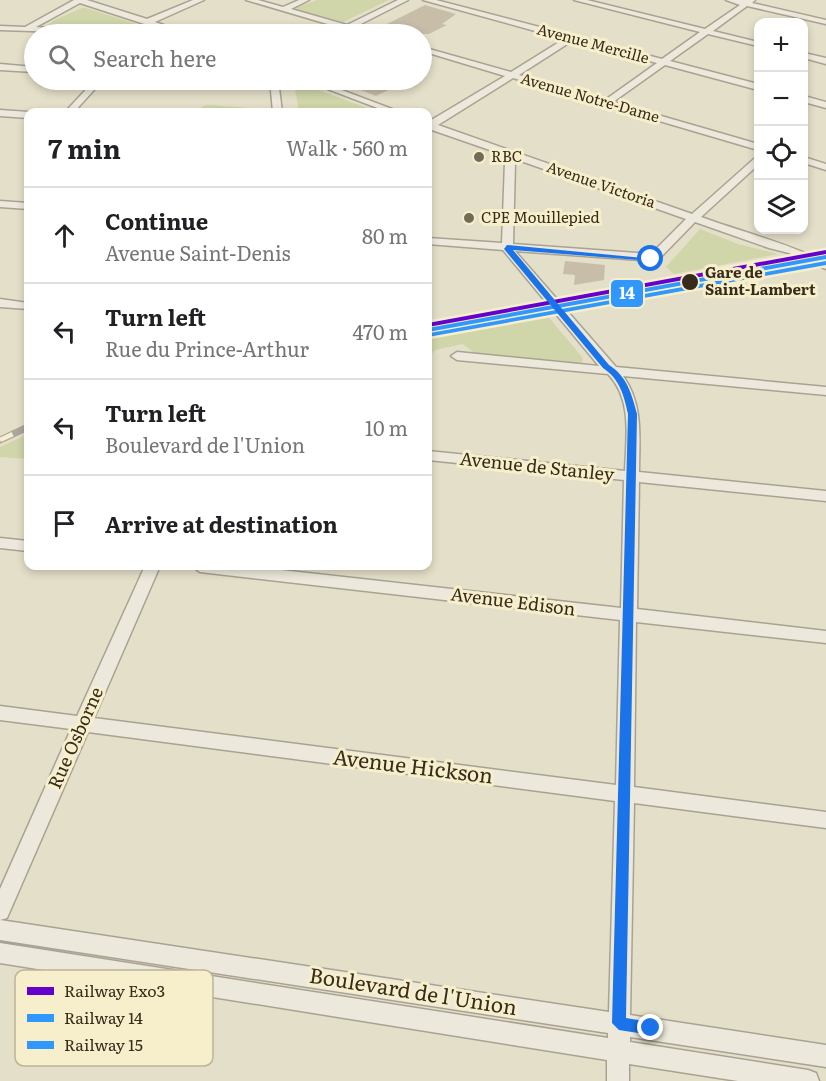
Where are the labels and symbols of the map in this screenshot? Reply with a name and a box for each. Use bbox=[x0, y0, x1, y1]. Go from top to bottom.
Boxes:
street label: Avenue Mercille bbox=[535, 17, 652, 69]
street label: Avenue Notre-Dame bbox=[518, 66, 663, 127]
place label: RBC bbox=[491, 144, 522, 167]
marker: RBC bbox=[472, 150, 486, 164]
street label: Avenue Victoria bbox=[544, 154, 660, 213]
place label: CPE Mouillepied bbox=[481, 205, 600, 228]
marker: CPE Mouillepied bbox=[462, 211, 476, 225]
route start bbox=[637, 245, 663, 271]
place label: Gare de Saint-Lambert bbox=[705, 260, 816, 300]
marker: Gare de Saint-Lambert bbox=[680, 272, 700, 292]
line badge: 14 bbox=[610, 279, 644, 308]
text: 14 bbox=[619, 280, 635, 304]
street label: Avenue de Stanley bbox=[459, 444, 616, 487]
street label: Avenue Edison bbox=[449, 579, 577, 622]
street label: Rue Osborne bbox=[40, 682, 109, 793]
street label: Avenue Hickson bbox=[331, 739, 495, 790]
street label: Boulevard de l'Union bbox=[307, 958, 520, 1021]
legend bbox=[15, 970, 213, 1066]
text: Railway Exo3 bbox=[64, 978, 165, 1002]
text: Railway 14 bbox=[64, 1005, 143, 1029]
route end bbox=[637, 1014, 663, 1040]
text: Railway 15 bbox=[64, 1032, 143, 1056]

